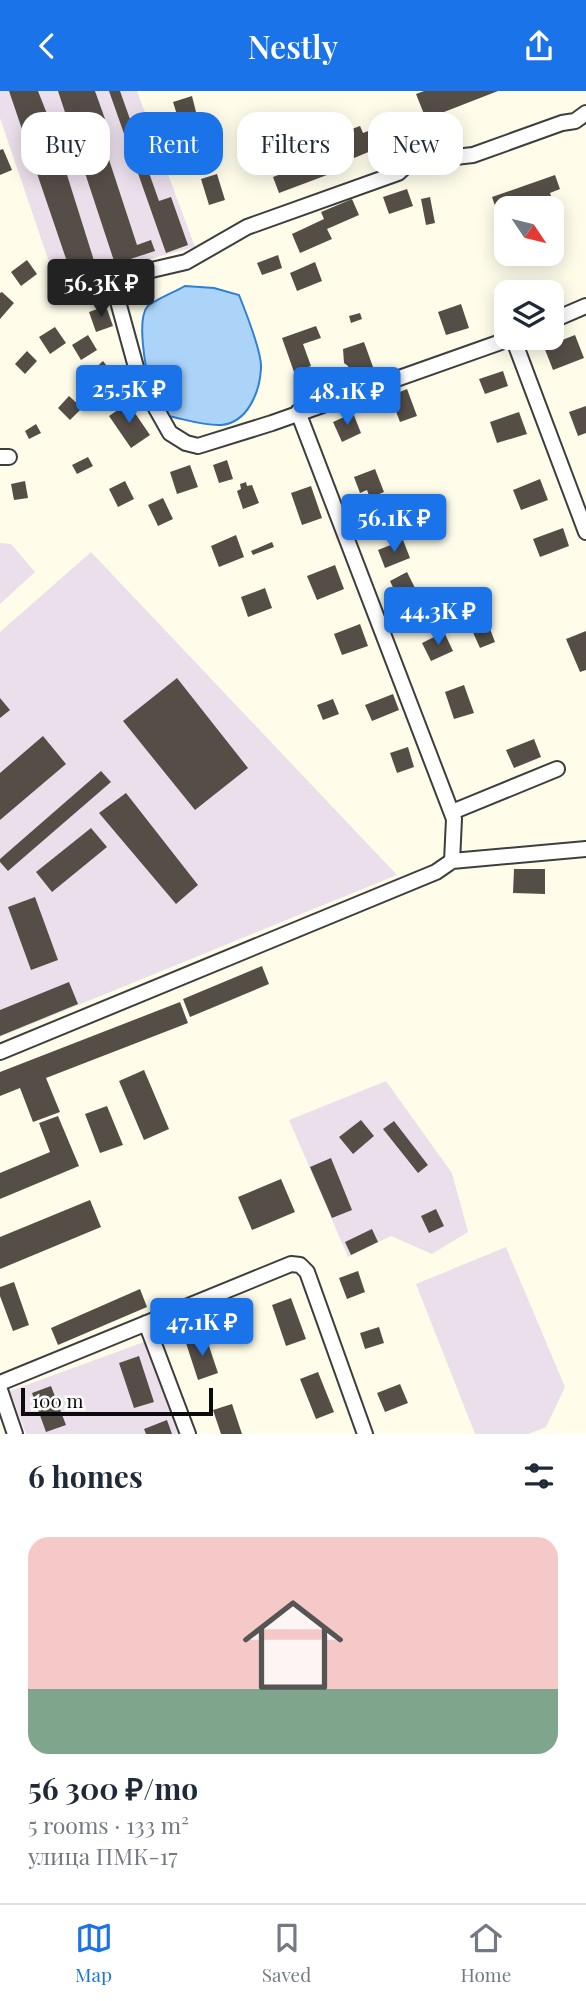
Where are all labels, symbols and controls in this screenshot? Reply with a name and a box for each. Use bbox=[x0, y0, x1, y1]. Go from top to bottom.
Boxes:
text: Nestly bbox=[248, 24, 338, 67]
icon: back bbox=[28, 27, 66, 65]
icon: share bbox=[520, 27, 558, 65]
chip: Buy bbox=[21, 112, 110, 175]
chip: Rent bbox=[124, 112, 223, 175]
chip: Filters bbox=[237, 112, 354, 175]
chip: New bbox=[368, 112, 463, 175]
north arrow bbox=[494, 196, 564, 266]
map controls bbox=[494, 196, 564, 350]
pin: 56.3K ₽ bbox=[36, 259, 166, 319]
text: 56.3K ₽ bbox=[63, 266, 139, 297]
button: layers bbox=[494, 280, 564, 350]
pin: 25.5K ₽ bbox=[64, 365, 194, 425]
pin: 48.1K ₽ bbox=[282, 367, 412, 427]
text: 25.5K ₽ bbox=[92, 372, 166, 403]
text: 48.1K ₽ bbox=[309, 374, 385, 405]
pin: 56.1K ₽ bbox=[329, 495, 459, 554]
text: 56.1K ₽ bbox=[357, 501, 431, 532]
pin: 44.3K ₽ bbox=[373, 587, 503, 647]
text: 44.3K ₽ bbox=[400, 594, 476, 625]
pin: 47.1K ₽ bbox=[137, 1299, 267, 1358]
text: 47.1K ₽ bbox=[166, 1305, 238, 1336]
scale bar bbox=[21, 1385, 214, 1417]
text: 100 m bbox=[32, 1387, 83, 1413]
text: 6 homes bbox=[28, 1456, 143, 1496]
icon: filters bbox=[520, 1457, 558, 1495]
icon: home bbox=[230, 1582, 356, 1708]
text: 56 300 ₽/mo bbox=[28, 1768, 198, 1808]
text: 5 rooms · 133 m² bbox=[28, 1809, 189, 1840]
text: улица ПМК-17 bbox=[28, 1840, 178, 1871]
tab: Map bbox=[75, 1919, 113, 1987]
tab: Saved bbox=[262, 1919, 311, 1987]
tab: Home bbox=[460, 1919, 511, 1987]

